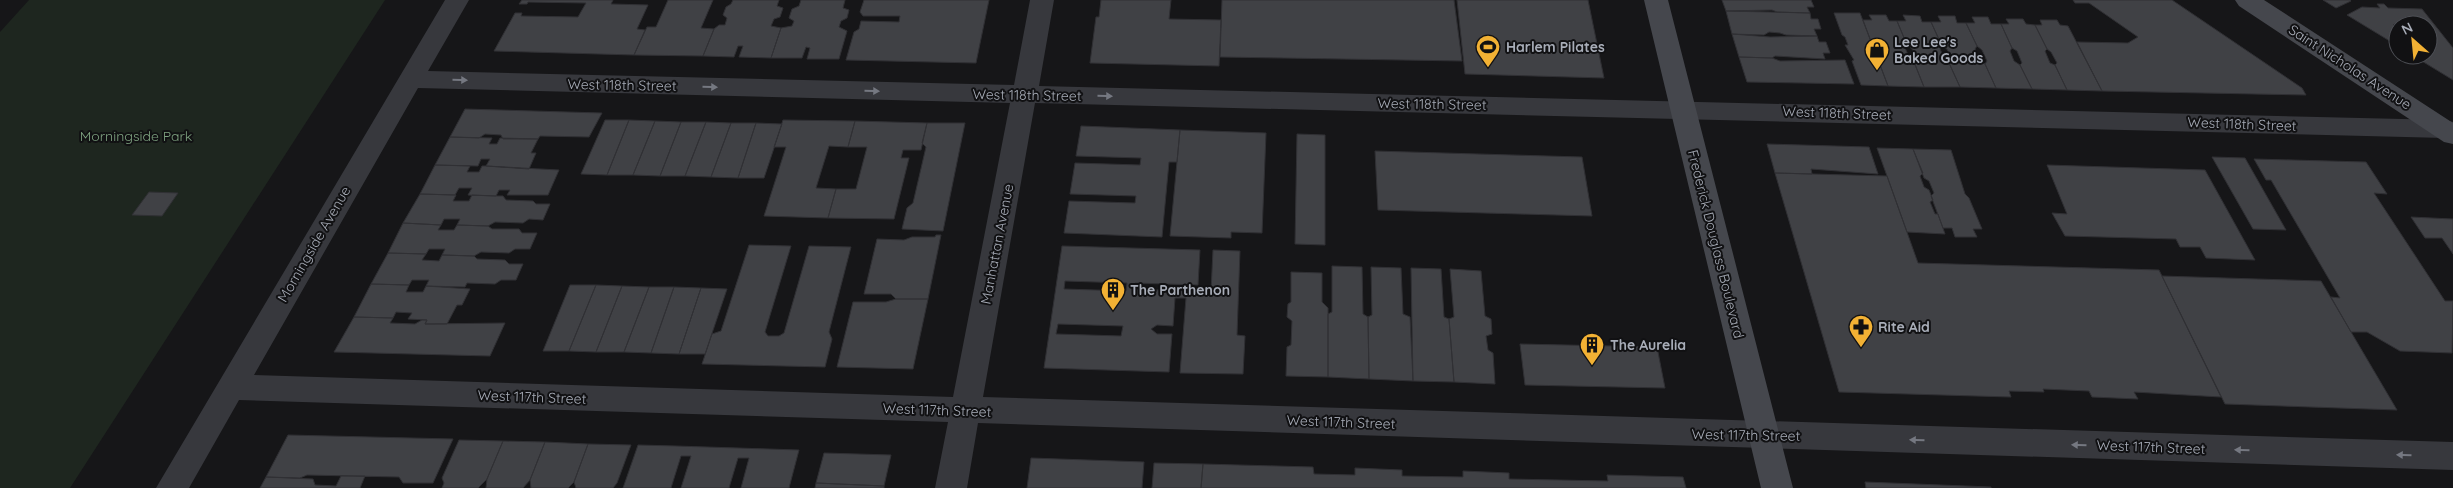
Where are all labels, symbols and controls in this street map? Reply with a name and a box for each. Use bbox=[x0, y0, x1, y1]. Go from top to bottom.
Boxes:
north arrow bbox=[2388, 15, 2438, 65]
street label: Saint Nicholas Avenue bbox=[2286, 21, 2414, 113]
place label: Lee Lee's Baked Goods bbox=[1894, 33, 1984, 67]
sports icon: Harlem Pilates bbox=[1475, 34, 1501, 68]
shop icon: Lee Lee's Baked Goods bbox=[1864, 37, 1890, 71]
place label: Harlem Pilates bbox=[1506, 38, 1605, 56]
street label: West 118th Street bbox=[567, 75, 677, 95]
one-way arrow bbox=[452, 77, 468, 85]
one-way arrow bbox=[702, 83, 718, 91]
street label: West 118th Street bbox=[972, 85, 1082, 105]
one-way arrow bbox=[864, 87, 880, 95]
one-way arrow bbox=[1097, 93, 1113, 101]
street label: West 118th Street bbox=[1377, 94, 1487, 114]
street label: West 118th Street bbox=[1782, 102, 1892, 124]
street label: West 118th Street bbox=[2187, 113, 2297, 135]
park label: Morningside Park bbox=[80, 127, 192, 145]
street label: Frederick Douglass Boulevard bbox=[1684, 148, 1748, 340]
street label: Manhattan Avenue bbox=[976, 182, 1018, 306]
street label: Morningside Avenue bbox=[273, 183, 355, 305]
building icon: The Parthenon bbox=[1100, 277, 1126, 311]
place label: The Parthenon bbox=[1130, 281, 1230, 299]
pharmacy icon: Rite Aid bbox=[1848, 314, 1874, 348]
place label: Rite Aid bbox=[1878, 318, 1930, 336]
building icon: The Aurelia bbox=[1579, 332, 1605, 366]
place label: The Aurelia bbox=[1610, 336, 1686, 354]
street label: West 117th Street bbox=[477, 386, 587, 408]
street label: West 117th Street bbox=[882, 399, 992, 421]
street label: West 117th Street bbox=[1286, 411, 1396, 433]
street label: West 117th Street bbox=[1692, 425, 1801, 445]
one-way arrow bbox=[1909, 436, 1925, 444]
street label: West 117th Street bbox=[2096, 436, 2206, 458]
one-way arrow bbox=[2071, 441, 2087, 449]
one-way arrow bbox=[2234, 446, 2250, 454]
one-way arrow bbox=[2396, 450, 2412, 458]

